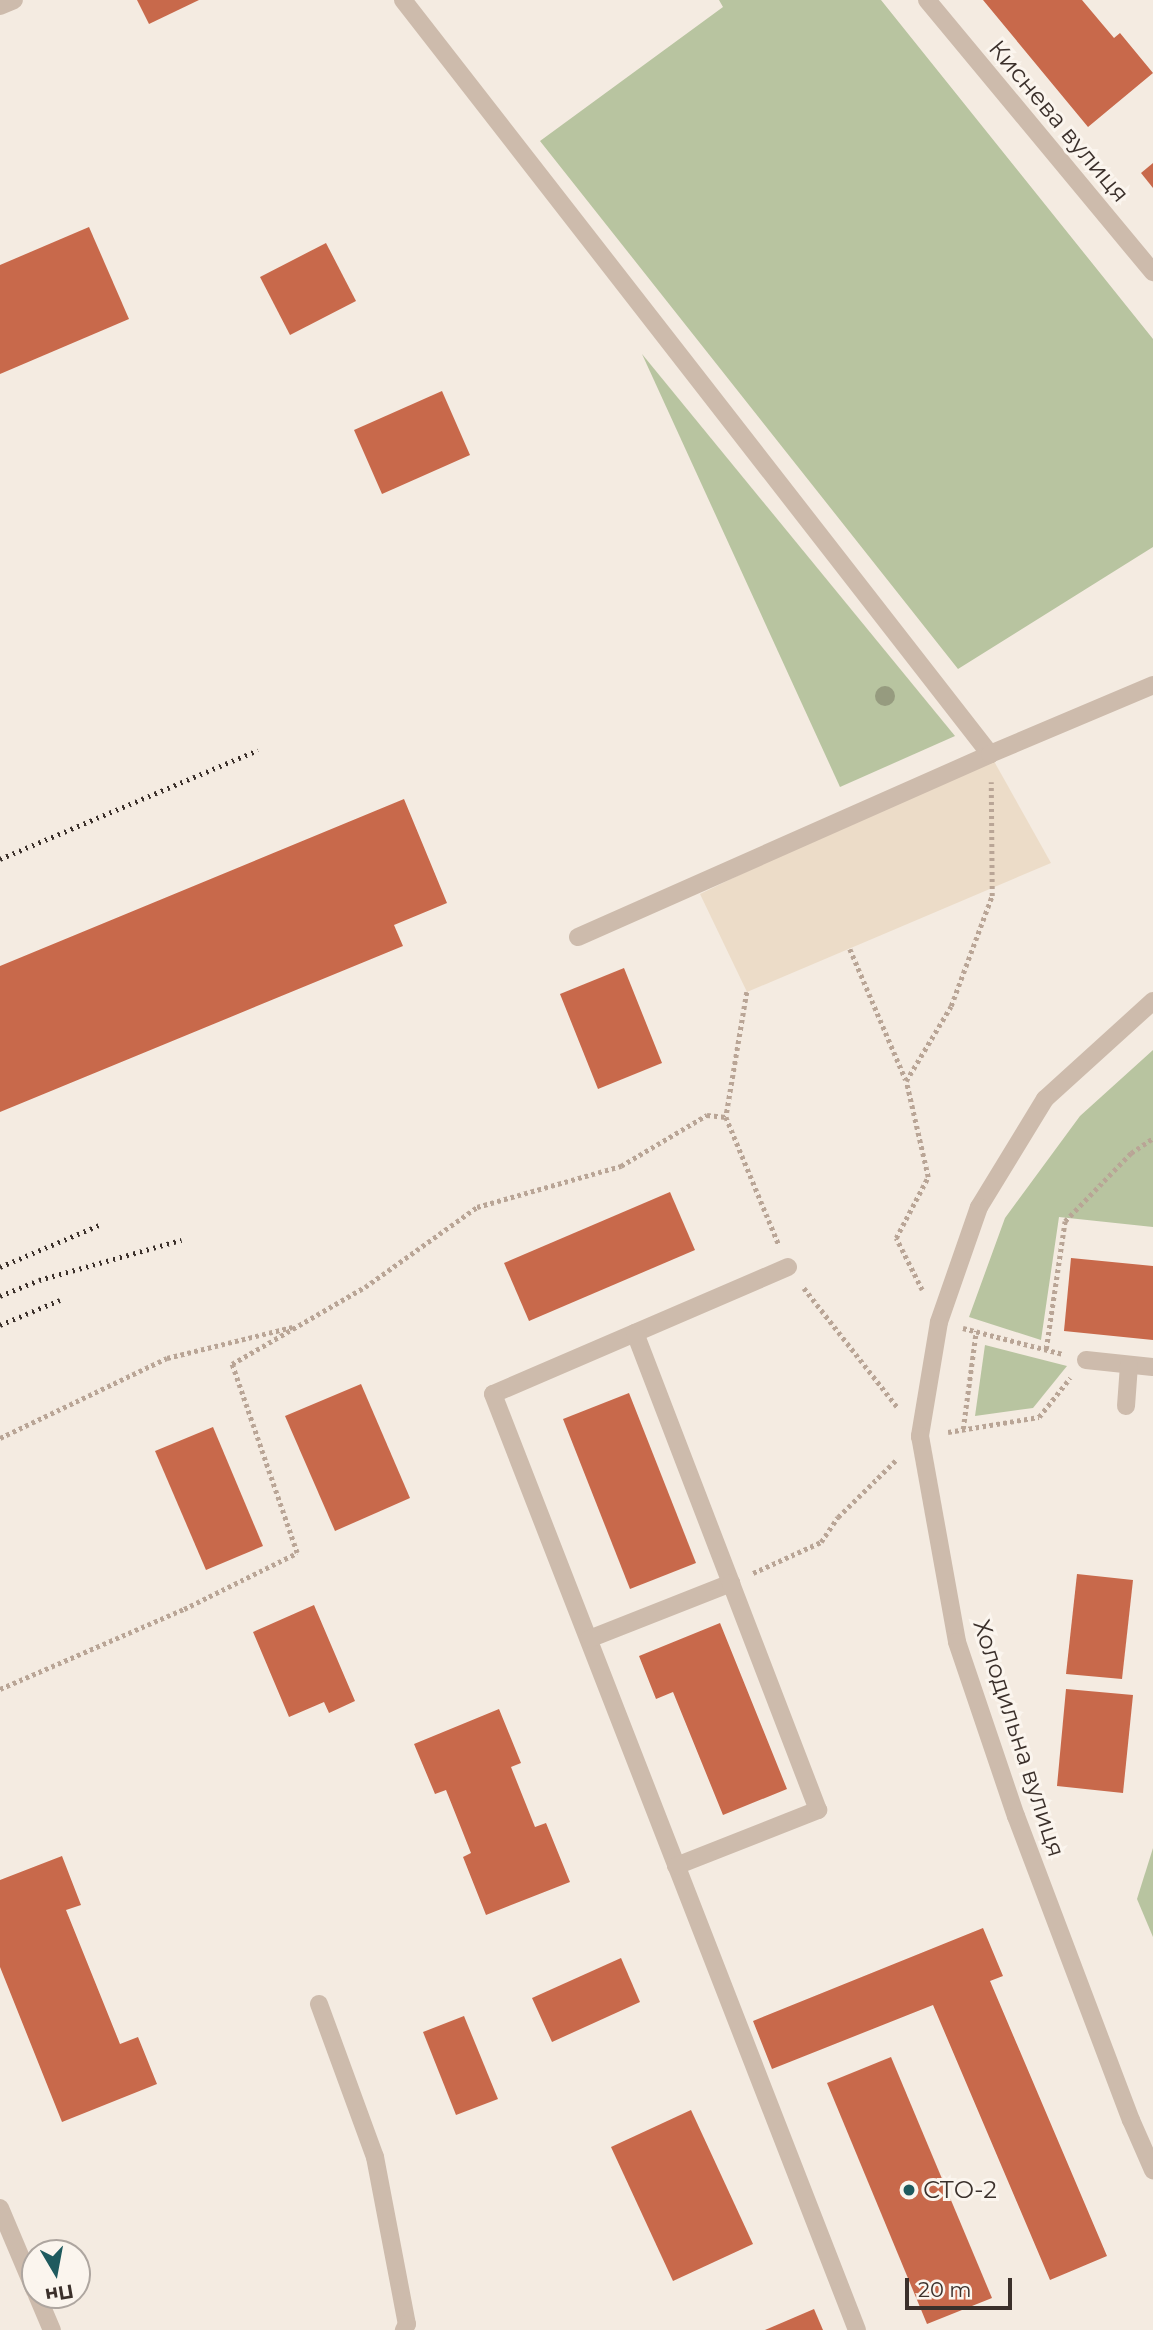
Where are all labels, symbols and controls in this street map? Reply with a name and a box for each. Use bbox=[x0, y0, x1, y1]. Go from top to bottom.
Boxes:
street label: Киснева вулиця bbox=[983, 34, 1135, 208]
street label: Холодильна вулиця bbox=[967, 1616, 1071, 1860]
place label: СТО-2 bbox=[923, 2176, 997, 2204]
marker: СТО-2 bbox=[901, 2182, 917, 2198]
north arrow bbox=[21, 2239, 91, 2309]
scale bar bbox=[908, 2264, 1015, 2308]
text: 20 m bbox=[918, 2277, 972, 2302]
text: Пн bbox=[43, 2279, 75, 2307]

